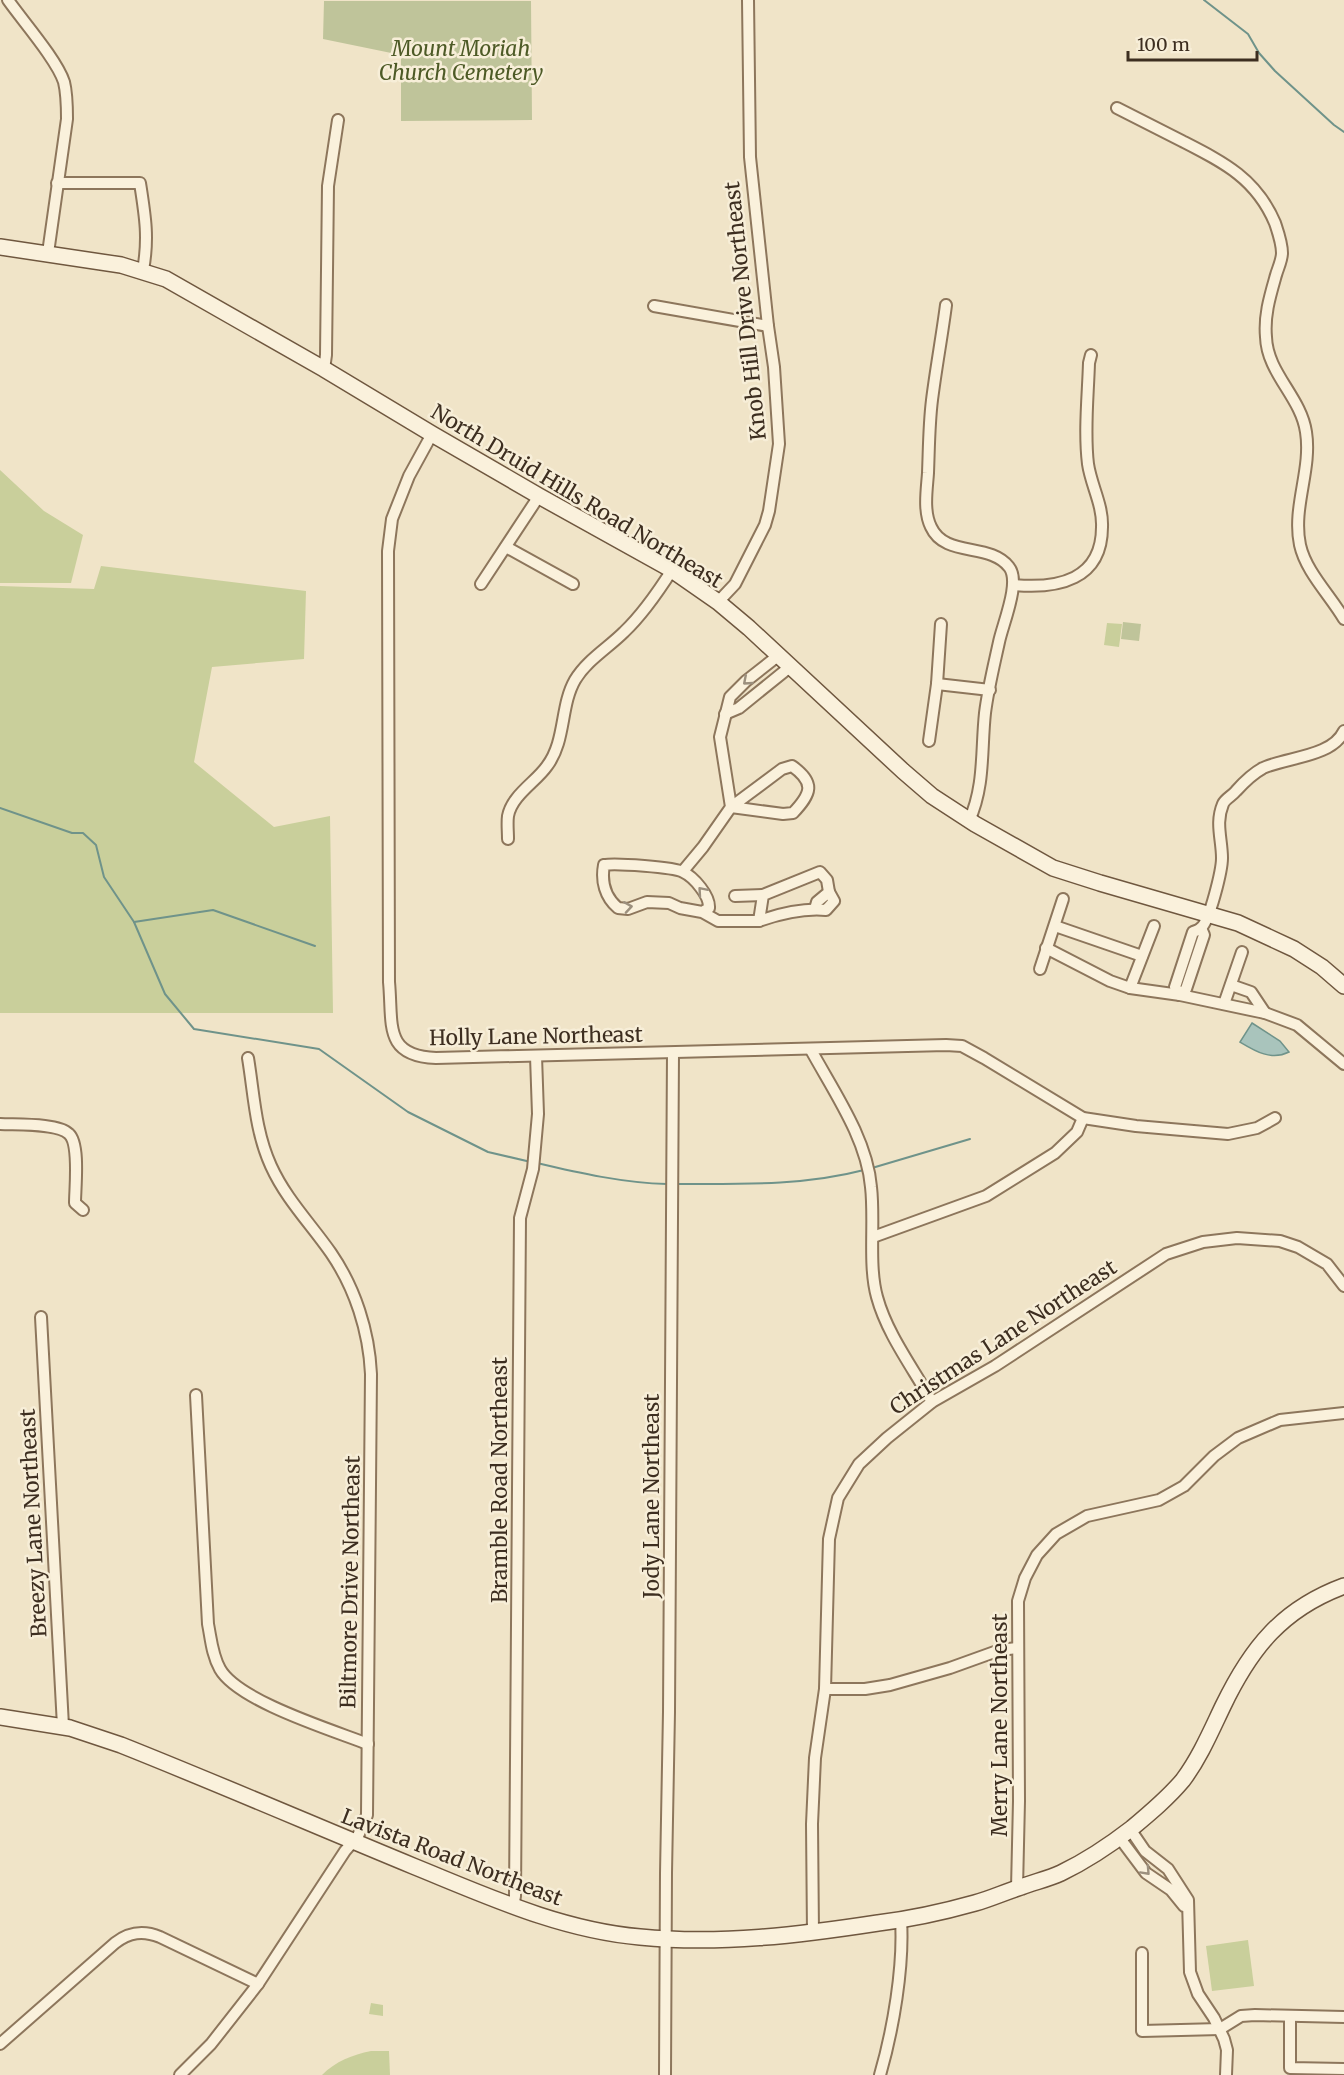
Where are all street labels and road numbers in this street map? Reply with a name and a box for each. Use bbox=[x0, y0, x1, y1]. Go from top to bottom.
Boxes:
street label: Knob Hill Drive Northeast bbox=[718, 180, 772, 442]
street label: North Druid Hills Road Northeast bbox=[426, 398, 728, 594]
street label: Holly Lane Northeast bbox=[429, 1021, 643, 1051]
street label: Christmas Lane Northeast bbox=[884, 1253, 1122, 1421]
street label: Bramble Road Northeast bbox=[486, 1357, 513, 1603]
street label: Jody Lane Northeast bbox=[638, 1394, 665, 1599]
street label: Breezy Lane Northeast bbox=[14, 1408, 52, 1638]
street label: Biltmore Drive Northeast bbox=[334, 1455, 366, 1709]
street label: Merry Lane Northeast bbox=[986, 1613, 1013, 1837]
street label: Lavista Road Northeast bbox=[338, 1802, 566, 1912]

